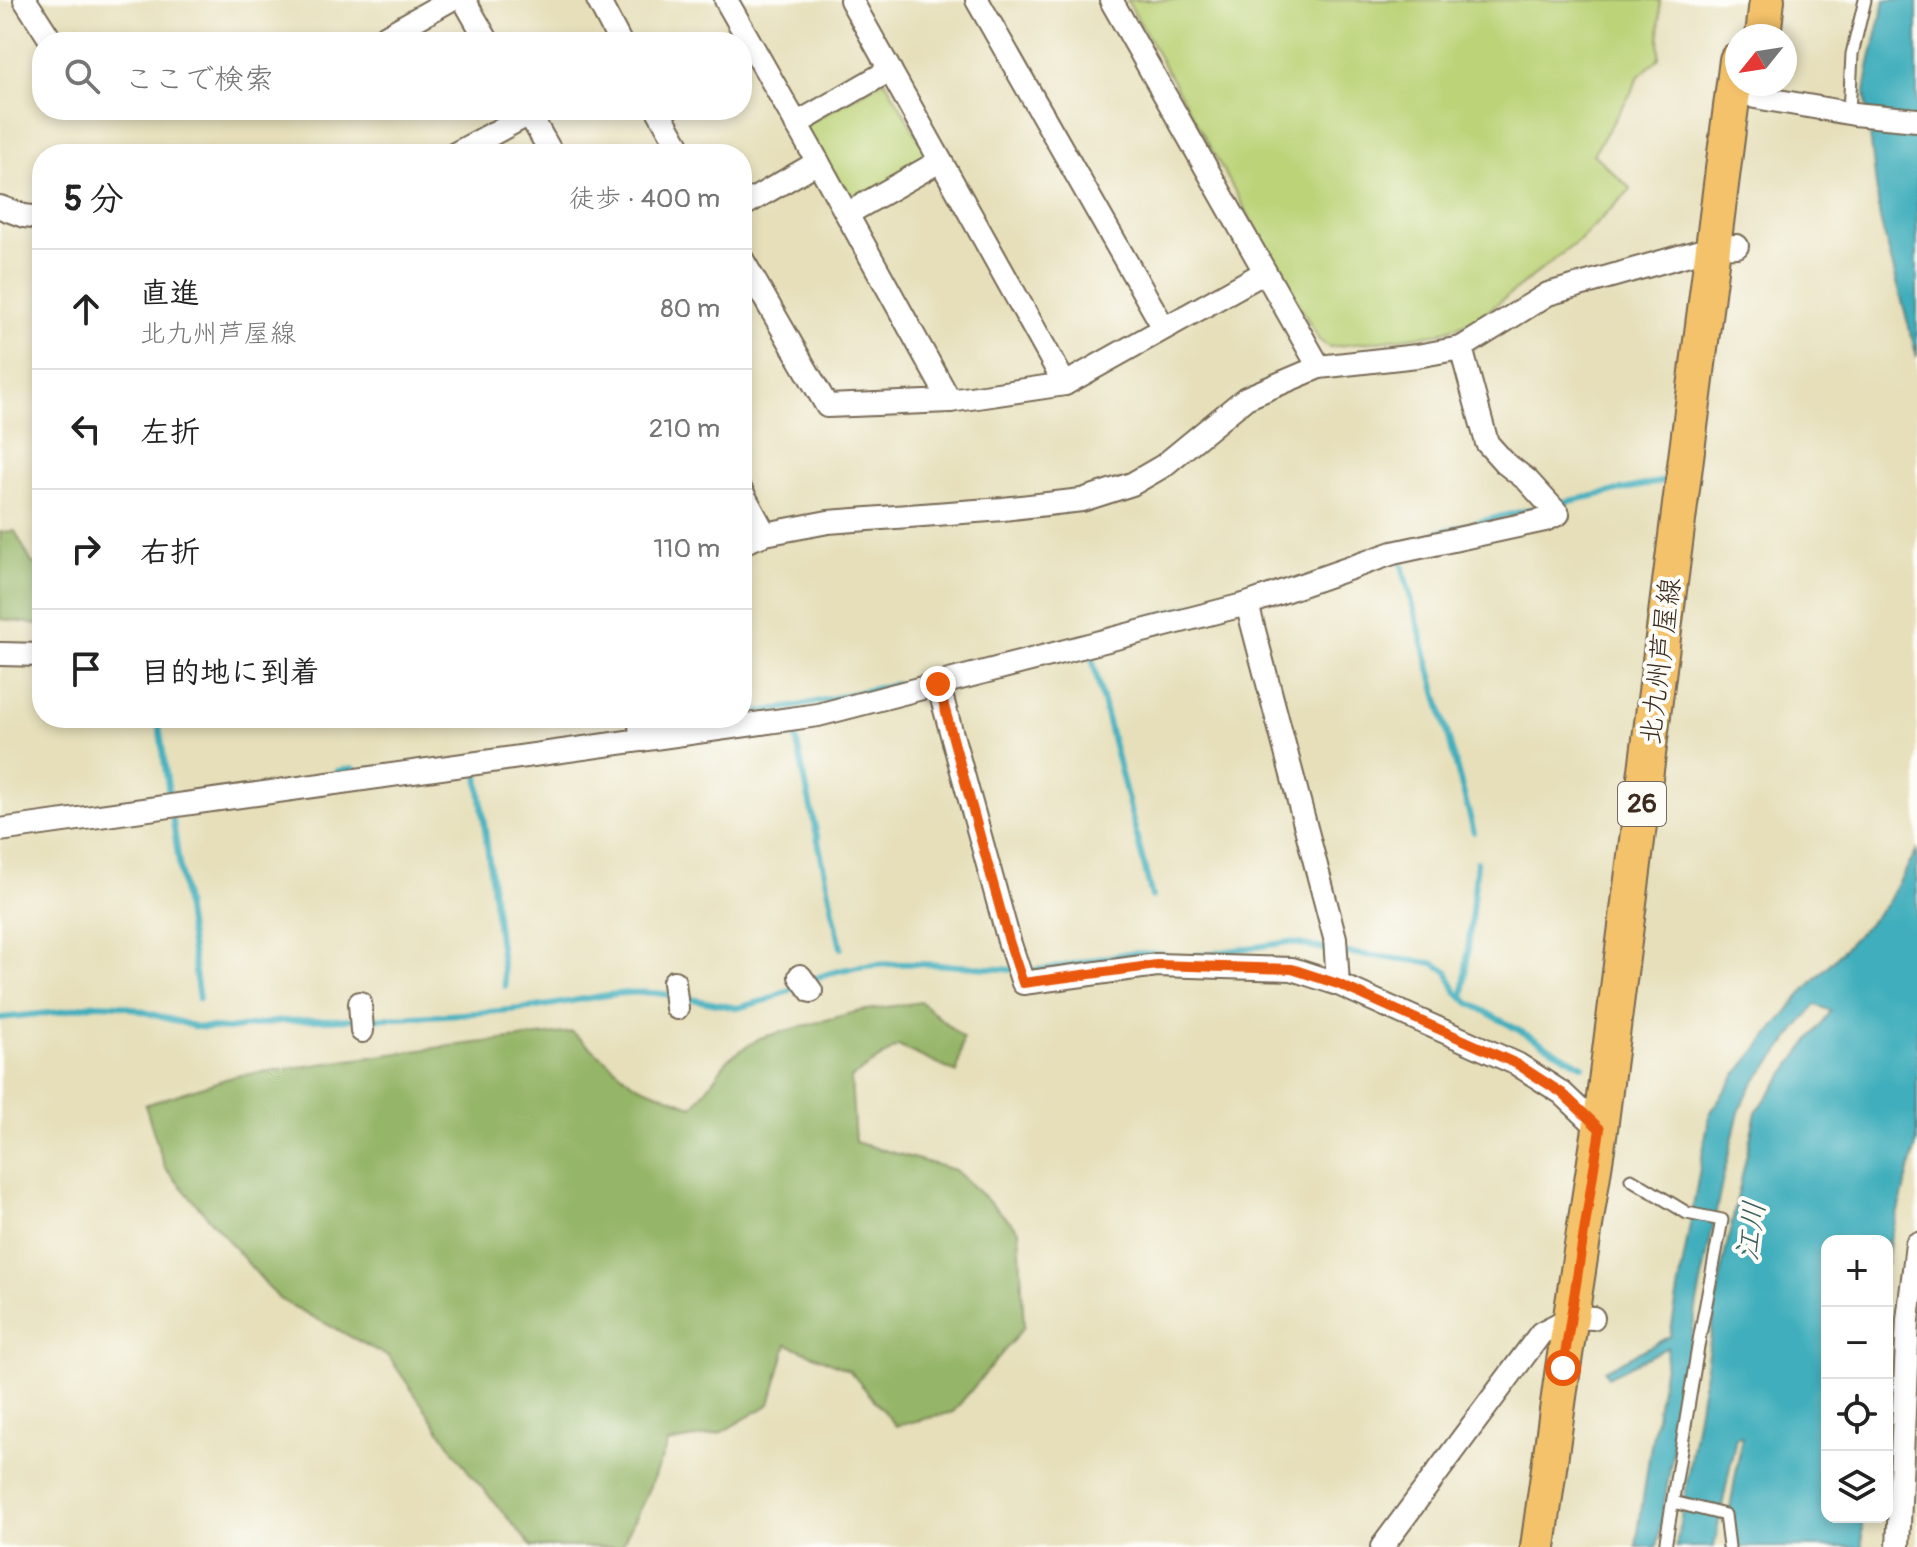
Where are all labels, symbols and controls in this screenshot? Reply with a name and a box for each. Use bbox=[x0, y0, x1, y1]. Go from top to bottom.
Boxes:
north arrow bbox=[1725, 24, 1797, 96]
search box bbox=[32, 32, 752, 120]
icon: search bbox=[60, 54, 104, 98]
text: ここで検索 bbox=[124, 61, 274, 98]
text: 5 分 bbox=[64, 178, 124, 221]
text: 徒歩 · 400 m bbox=[569, 183, 720, 215]
text: 直進 bbox=[140, 275, 200, 312]
icon: ahead bbox=[64, 287, 108, 331]
text: 80 m bbox=[660, 293, 720, 325]
text: 北九州芦屋線 bbox=[140, 318, 296, 350]
icon: left bbox=[64, 407, 108, 451]
text: 210 m bbox=[649, 413, 720, 445]
text: 左折 bbox=[140, 414, 200, 451]
icon: right bbox=[64, 527, 108, 571]
text: 110 m bbox=[653, 533, 720, 565]
text: 右折 bbox=[140, 534, 200, 571]
street label: 北九州芦屋線 bbox=[1633, 575, 1689, 747]
icon: arrive bbox=[64, 647, 108, 691]
text: 目的地に到着 bbox=[140, 654, 320, 691]
route end bbox=[920, 666, 956, 702]
road number: 26 bbox=[1618, 782, 1666, 826]
water label: 江川 bbox=[1729, 1199, 1773, 1263]
map controls bbox=[1821, 1235, 1893, 1523]
button: + bbox=[1821, 1235, 1893, 1307]
button: − bbox=[1821, 1307, 1893, 1379]
route start bbox=[1545, 1350, 1581, 1386]
button: locate bbox=[1821, 1379, 1893, 1451]
button: layers bbox=[1821, 1451, 1893, 1523]

